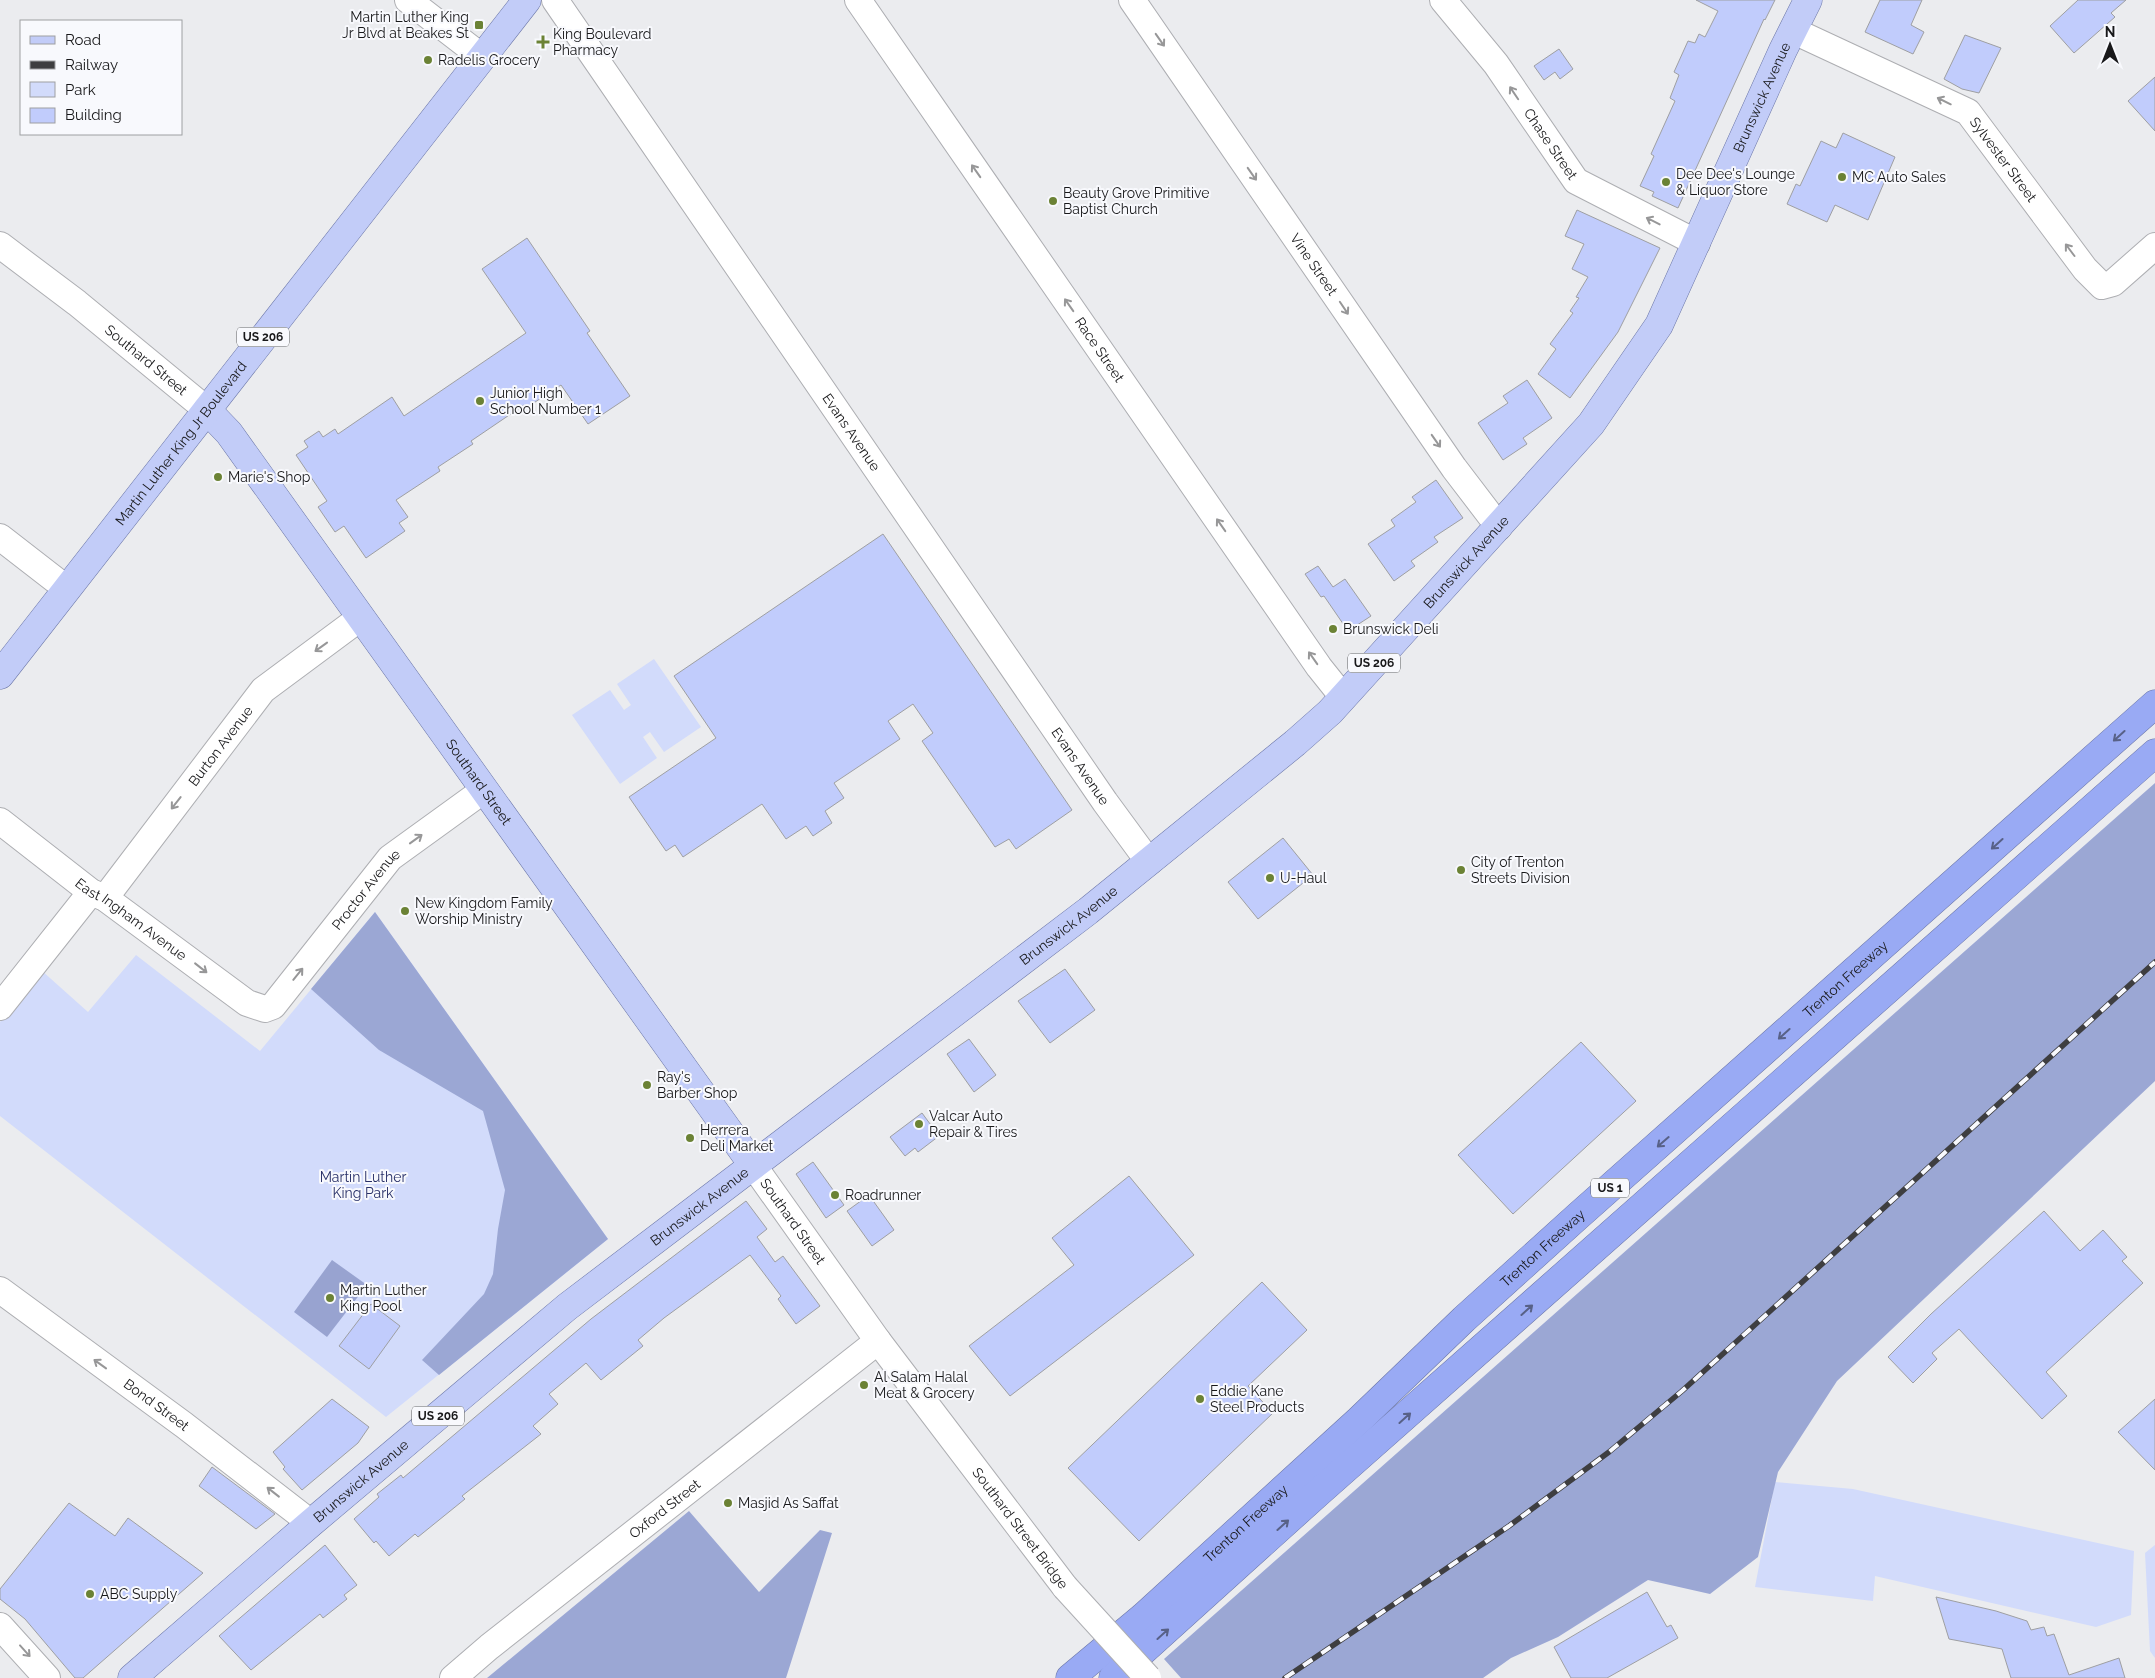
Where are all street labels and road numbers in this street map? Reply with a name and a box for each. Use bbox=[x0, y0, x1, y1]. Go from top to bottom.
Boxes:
street label: Brunswick Avenue bbox=[1730, 40, 1794, 155]
street label: Chase Street bbox=[1521, 105, 1581, 183]
street label: Sylvester Street bbox=[1967, 114, 2040, 205]
street label: Vine Street bbox=[1287, 231, 1341, 299]
street label: Race Street bbox=[1072, 314, 1128, 385]
street label: Southard Street bbox=[102, 321, 191, 399]
road number: US 206 bbox=[237, 328, 289, 347]
street label: Martin Luther King Jr Boulevard bbox=[112, 358, 250, 528]
street label: Evans Avenue bbox=[819, 390, 884, 474]
street label: Brunswick Avenue bbox=[1420, 512, 1512, 612]
road number: US 206 bbox=[1348, 654, 1400, 672]
street label: Burton Avenue bbox=[185, 703, 256, 789]
street label: Evans Avenue bbox=[1048, 724, 1113, 808]
street label: Southard Street bbox=[443, 736, 515, 828]
street label: Proctor Avenue bbox=[328, 846, 403, 933]
street label: East Ingham Avenue bbox=[72, 875, 190, 964]
street label: Brunswick Avenue bbox=[1016, 882, 1121, 968]
street label: Trenton Freeway bbox=[1800, 937, 1891, 1021]
street label: Brunswick Avenue bbox=[647, 1164, 752, 1249]
street label: Southard Street bbox=[757, 1175, 829, 1268]
road number: US 1 bbox=[1591, 1178, 1629, 1198]
street label: Trenton Freeway bbox=[1497, 1206, 1588, 1290]
street label: Bond Street bbox=[121, 1376, 193, 1434]
road number: US 206 bbox=[412, 1406, 464, 1425]
street label: Brunswick Avenue bbox=[310, 1436, 412, 1526]
street label: Southard Street Bridge bbox=[969, 1464, 1071, 1592]
street label: Oxford Street bbox=[626, 1476, 704, 1542]
street label: Trenton Freeway bbox=[1200, 1481, 1291, 1566]

